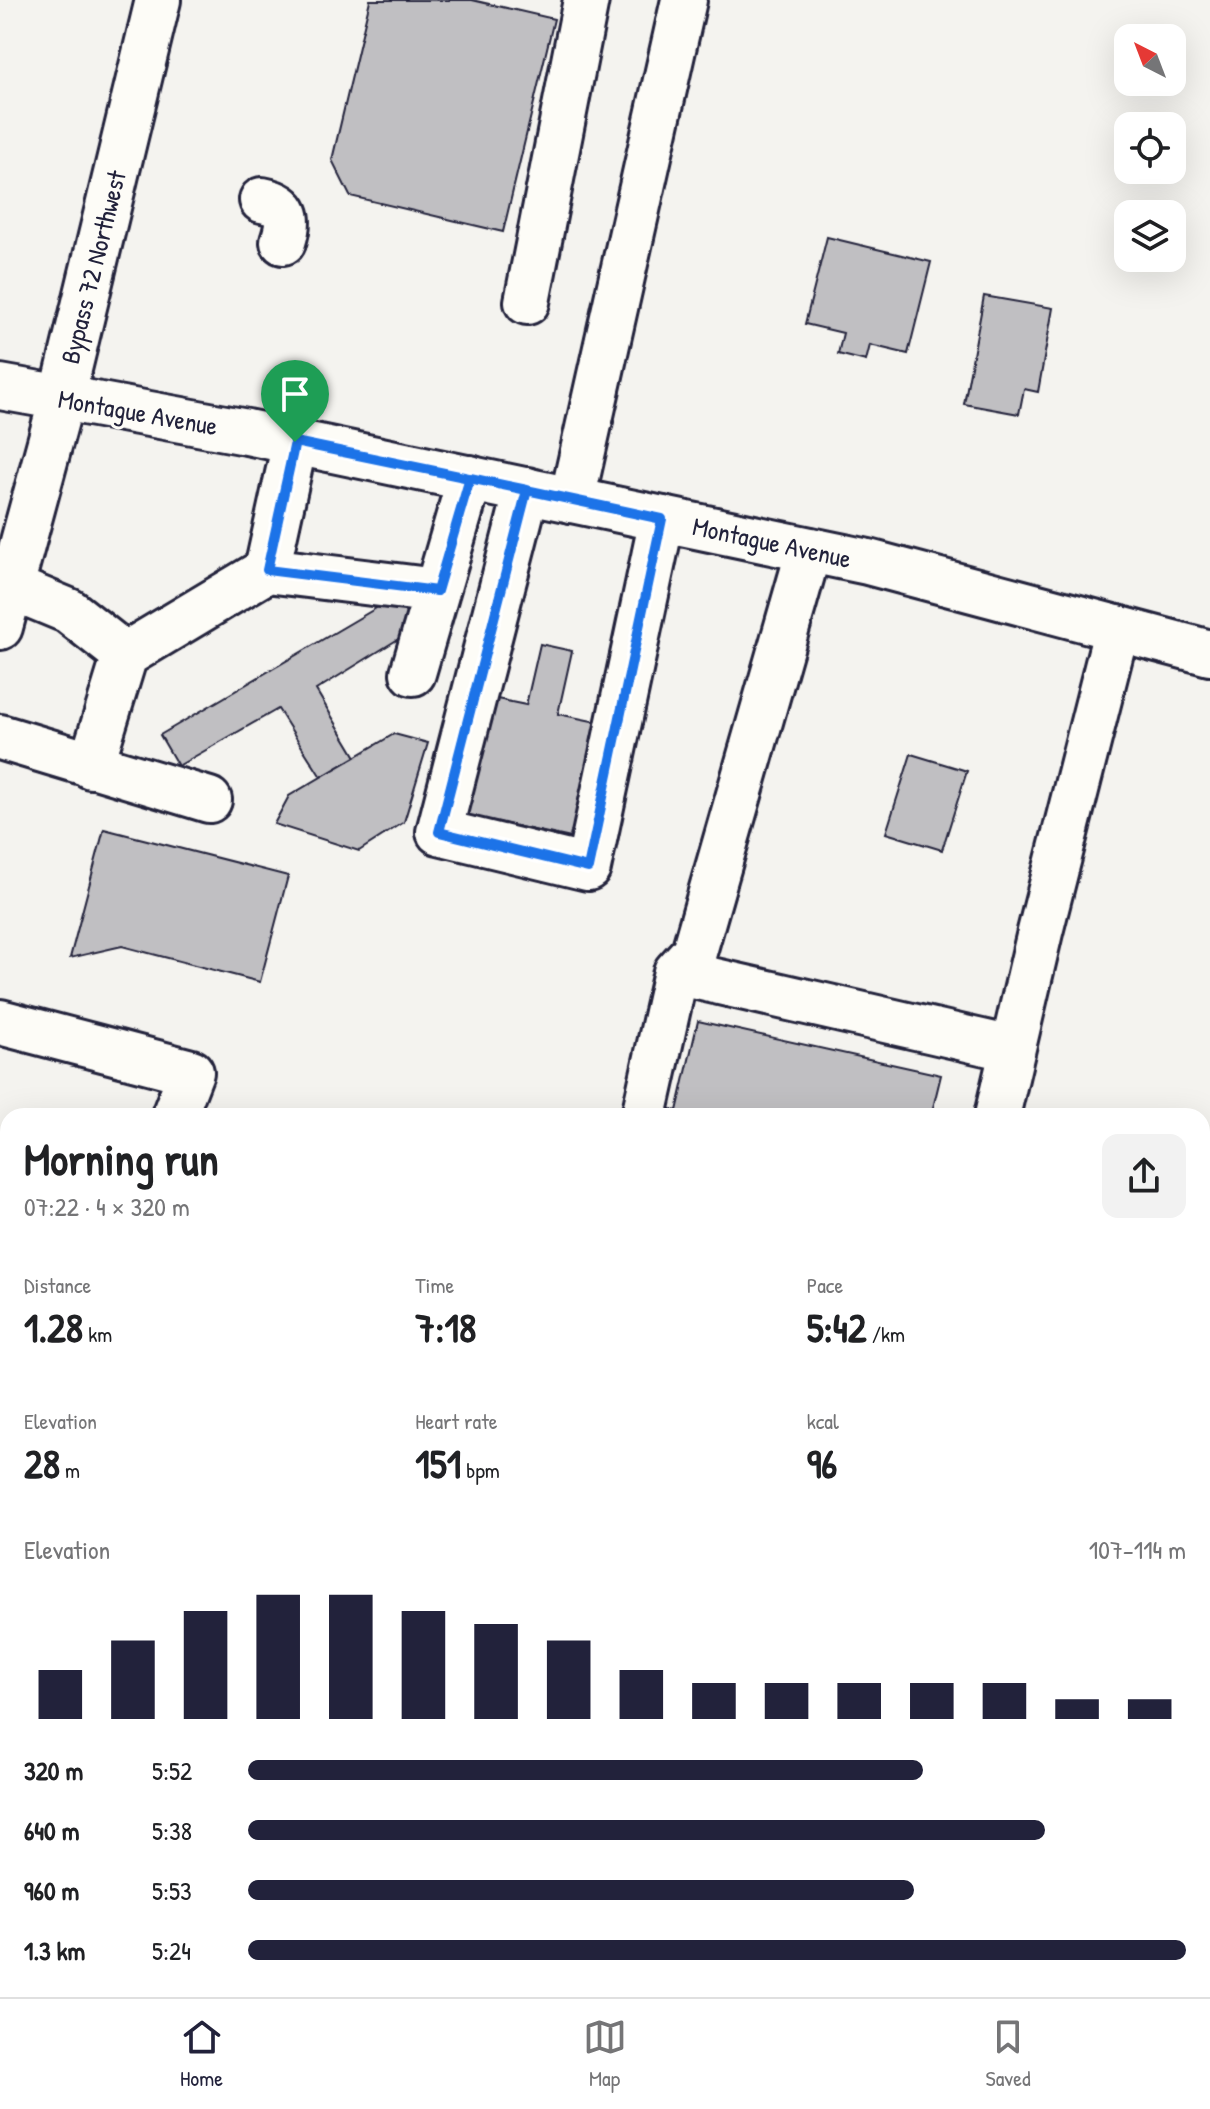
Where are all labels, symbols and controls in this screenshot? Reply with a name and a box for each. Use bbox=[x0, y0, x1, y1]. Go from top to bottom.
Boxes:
north arrow bbox=[1114, 24, 1186, 96]
map controls bbox=[1114, 24, 1186, 272]
button: locate bbox=[1114, 112, 1186, 184]
street label: Bypass 72 Northwest bbox=[52, 166, 134, 367]
button: layers bbox=[1114, 200, 1186, 272]
pin bbox=[261, 360, 329, 442]
icon: arrive bbox=[273, 372, 317, 416]
street label: Montague Avenue bbox=[56, 381, 220, 443]
street label: Montague Avenue bbox=[690, 508, 854, 576]
text: Morning run bbox=[24, 1129, 219, 1189]
button: share bbox=[1102, 1134, 1186, 1218]
text: 07:22 · 4 × 320 m bbox=[24, 1189, 190, 1224]
text: Distance bbox=[24, 1270, 91, 1300]
text: Time bbox=[415, 1270, 454, 1300]
text: Pace bbox=[807, 1270, 843, 1300]
text: 1.28 bbox=[24, 1300, 83, 1354]
text: 7:18 bbox=[415, 1300, 476, 1354]
text: 5:42 bbox=[807, 1300, 867, 1354]
text: km bbox=[83, 1319, 112, 1349]
text: /km bbox=[867, 1319, 905, 1349]
text: Elevation bbox=[24, 1406, 97, 1436]
text: Heart rate bbox=[415, 1406, 498, 1436]
text: kcal bbox=[807, 1406, 839, 1436]
text: 28 bbox=[24, 1436, 60, 1490]
text: 151 bbox=[415, 1436, 461, 1490]
text: 96 bbox=[807, 1436, 837, 1490]
text: m bbox=[60, 1455, 80, 1485]
text: bpm bbox=[461, 1455, 500, 1485]
text: Elevation bbox=[24, 1532, 110, 1567]
text: 107–114 m bbox=[1089, 1532, 1186, 1567]
text: 320 m bbox=[24, 1753, 83, 1788]
text: 5:52 bbox=[152, 1753, 192, 1788]
text: 640 m bbox=[24, 1813, 79, 1848]
text: 5:38 bbox=[152, 1813, 192, 1848]
text: 960 m bbox=[24, 1873, 79, 1908]
text: 5:53 bbox=[152, 1873, 192, 1908]
text: 1.3 km bbox=[24, 1933, 85, 1968]
text: 5:24 bbox=[152, 1933, 191, 1968]
tab: Home bbox=[180, 2015, 224, 2093]
tab: Map bbox=[583, 2015, 627, 2093]
tab: Saved bbox=[986, 2015, 1030, 2093]

